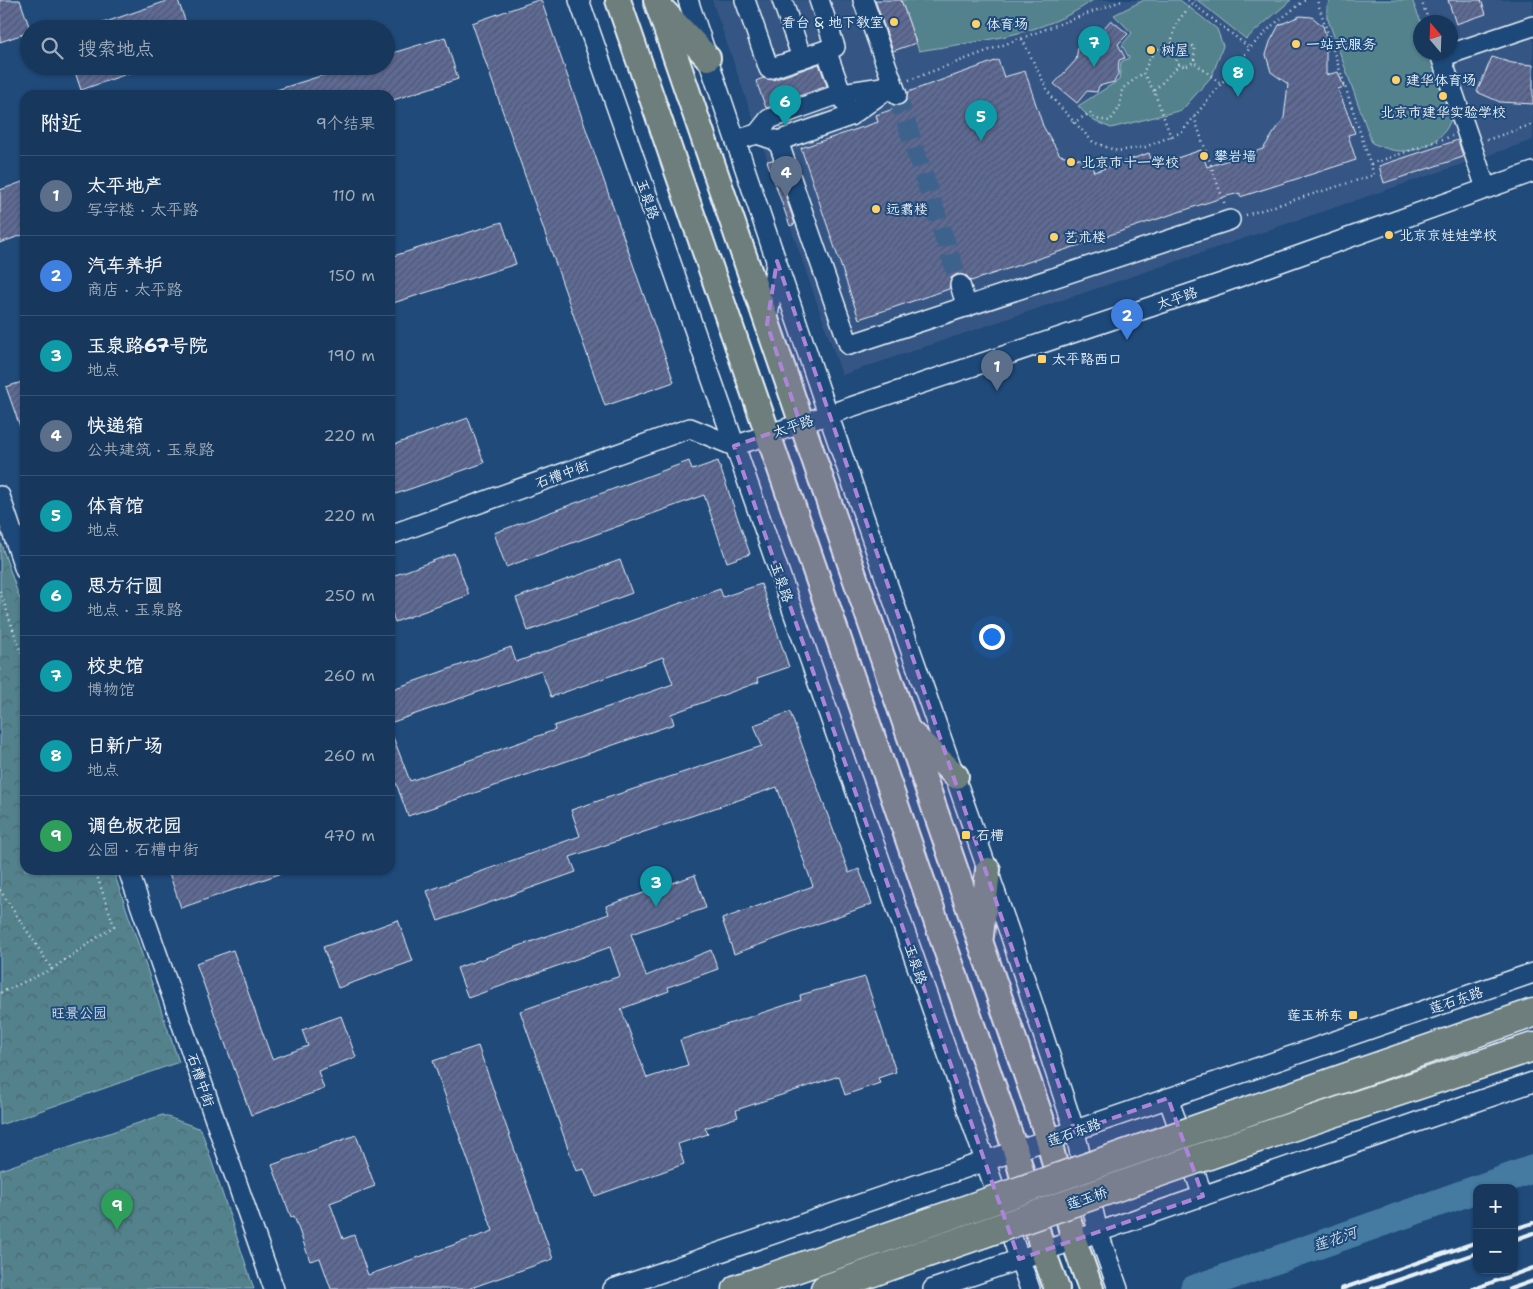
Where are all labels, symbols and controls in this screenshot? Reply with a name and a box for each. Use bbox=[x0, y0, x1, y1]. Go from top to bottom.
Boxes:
place label: 看台 & 地下教室 bbox=[782, 13, 884, 31]
place label: 体育场 bbox=[986, 15, 1028, 33]
north arrow bbox=[1413, 15, 1458, 60]
marker: 看台 & 地下教室 bbox=[888, 16, 900, 28]
marker: 体育场 bbox=[970, 18, 982, 30]
search box bbox=[20, 20, 395, 75]
pin: 7 bbox=[1078, 26, 1110, 67]
icon: search bbox=[38, 34, 66, 62]
place label: 一站式服务 bbox=[1306, 35, 1376, 53]
text: 搜索地点 bbox=[78, 36, 154, 61]
marker: 一站式服务 bbox=[1290, 38, 1302, 50]
place label: 树屋 bbox=[1161, 41, 1189, 59]
marker: 树屋 bbox=[1145, 44, 1157, 56]
pin: 8 bbox=[1222, 56, 1254, 97]
place label: 建华体育场 bbox=[1406, 71, 1476, 89]
marker: 建华体育场 bbox=[1390, 74, 1402, 86]
pin: 6 bbox=[769, 85, 801, 126]
marker: 北京市建华实验学校 bbox=[1437, 90, 1449, 102]
pin: 5 bbox=[965, 100, 997, 141]
place label: 北京市建华实验学校 bbox=[1380, 103, 1506, 121]
text: 附近 bbox=[40, 109, 82, 137]
text: 9个结果 bbox=[316, 113, 375, 134]
place label: 攀岩墙 bbox=[1214, 147, 1256, 165]
marker: 攀岩墙 bbox=[1198, 150, 1210, 162]
place label: 北京市十一学校 bbox=[1081, 153, 1179, 171]
pin: 4 bbox=[770, 156, 802, 197]
marker: 北京市十一学校 bbox=[1065, 156, 1077, 168]
text: 太平地产 bbox=[87, 173, 163, 198]
street label: 玉泉路 bbox=[633, 176, 663, 222]
text: 1 bbox=[52, 185, 60, 206]
text: 110 m bbox=[332, 185, 375, 206]
text: 写字楼 · 太平路 bbox=[87, 199, 198, 220]
place label: 远翥楼 bbox=[886, 200, 928, 218]
marker: 远翥楼 bbox=[870, 203, 882, 215]
place label: 北京京娃娃学校 bbox=[1399, 226, 1497, 244]
place label: 艺术楼 bbox=[1064, 228, 1106, 246]
marker: 北京京娃娃学校 bbox=[1383, 229, 1395, 241]
marker: 艺术楼 bbox=[1048, 231, 1060, 243]
text: 汽车养护 bbox=[87, 253, 163, 278]
text: 2 bbox=[50, 265, 62, 286]
text: 150 m bbox=[328, 265, 375, 286]
text: 商店 · 太平路 bbox=[87, 279, 182, 300]
street label: 太平路 bbox=[1154, 283, 1200, 313]
pin: 2 bbox=[1111, 299, 1143, 340]
text: 玉泉路67号院 bbox=[87, 333, 207, 358]
text: 3 bbox=[50, 345, 62, 366]
text: 190 m bbox=[328, 345, 375, 366]
pin: 1 bbox=[981, 350, 1013, 391]
place label: 太平路西口 bbox=[1052, 350, 1122, 368]
marker: 太平路西口 bbox=[1036, 353, 1048, 365]
text: 地点 bbox=[87, 359, 119, 380]
street label: 太平路 bbox=[770, 411, 816, 441]
text: 快递箱 bbox=[87, 413, 144, 438]
text: 4 bbox=[50, 425, 62, 446]
text: 220 m bbox=[323, 425, 375, 446]
text: 公共建筑 · 玉泉路 bbox=[87, 439, 214, 460]
street label: 石槽中街 bbox=[533, 456, 591, 492]
text: 体育馆 bbox=[87, 493, 144, 518]
text: 5 bbox=[51, 505, 61, 526]
text: 220 m bbox=[323, 505, 375, 526]
text: 地点 bbox=[87, 519, 119, 540]
street label: 玉泉路 bbox=[767, 559, 797, 605]
text: 思方行圆 bbox=[87, 573, 163, 598]
text: 6 bbox=[50, 585, 62, 606]
text: 250 m bbox=[324, 585, 375, 606]
text: 地点 · 玉泉路 bbox=[87, 599, 182, 620]
your location bbox=[979, 624, 1005, 650]
text: 校史馆 bbox=[87, 653, 144, 678]
text: 7 bbox=[50, 665, 62, 686]
text: 260 m bbox=[323, 665, 375, 686]
text: 博物馆 bbox=[87, 679, 135, 700]
text: 日新广场 bbox=[87, 733, 163, 758]
text: 8 bbox=[50, 745, 62, 766]
text: 260 m bbox=[323, 745, 375, 766]
text: 地点 bbox=[87, 759, 119, 780]
text: 调色板花园 bbox=[87, 813, 182, 838]
text: 9 bbox=[50, 825, 62, 846]
text: 470 m bbox=[324, 825, 375, 846]
place label: 石槽 bbox=[976, 826, 1004, 844]
marker: 石槽 bbox=[960, 829, 972, 841]
text: 公园 · 石槽中街 bbox=[87, 839, 198, 860]
pin: 3 bbox=[640, 866, 672, 907]
street label: 玉泉路 bbox=[901, 941, 931, 987]
street label: 莲石东路 bbox=[1427, 982, 1485, 1018]
park label: 旺景公园 bbox=[51, 1004, 107, 1022]
place label: 莲玉桥东 bbox=[1287, 1006, 1343, 1024]
marker: 莲玉桥东 bbox=[1347, 1009, 1359, 1021]
street label: 石槽中街 bbox=[183, 1051, 219, 1109]
street label: 莲石东路 bbox=[1045, 1114, 1103, 1150]
street label: 莲玉桥 bbox=[1064, 1183, 1110, 1213]
map controls bbox=[1473, 1184, 1518, 1274]
button: + bbox=[1473, 1184, 1518, 1229]
pin: 9 bbox=[101, 1189, 133, 1230]
water label: 莲花河 bbox=[1310, 1221, 1362, 1256]
button: − bbox=[1473, 1229, 1518, 1274]

